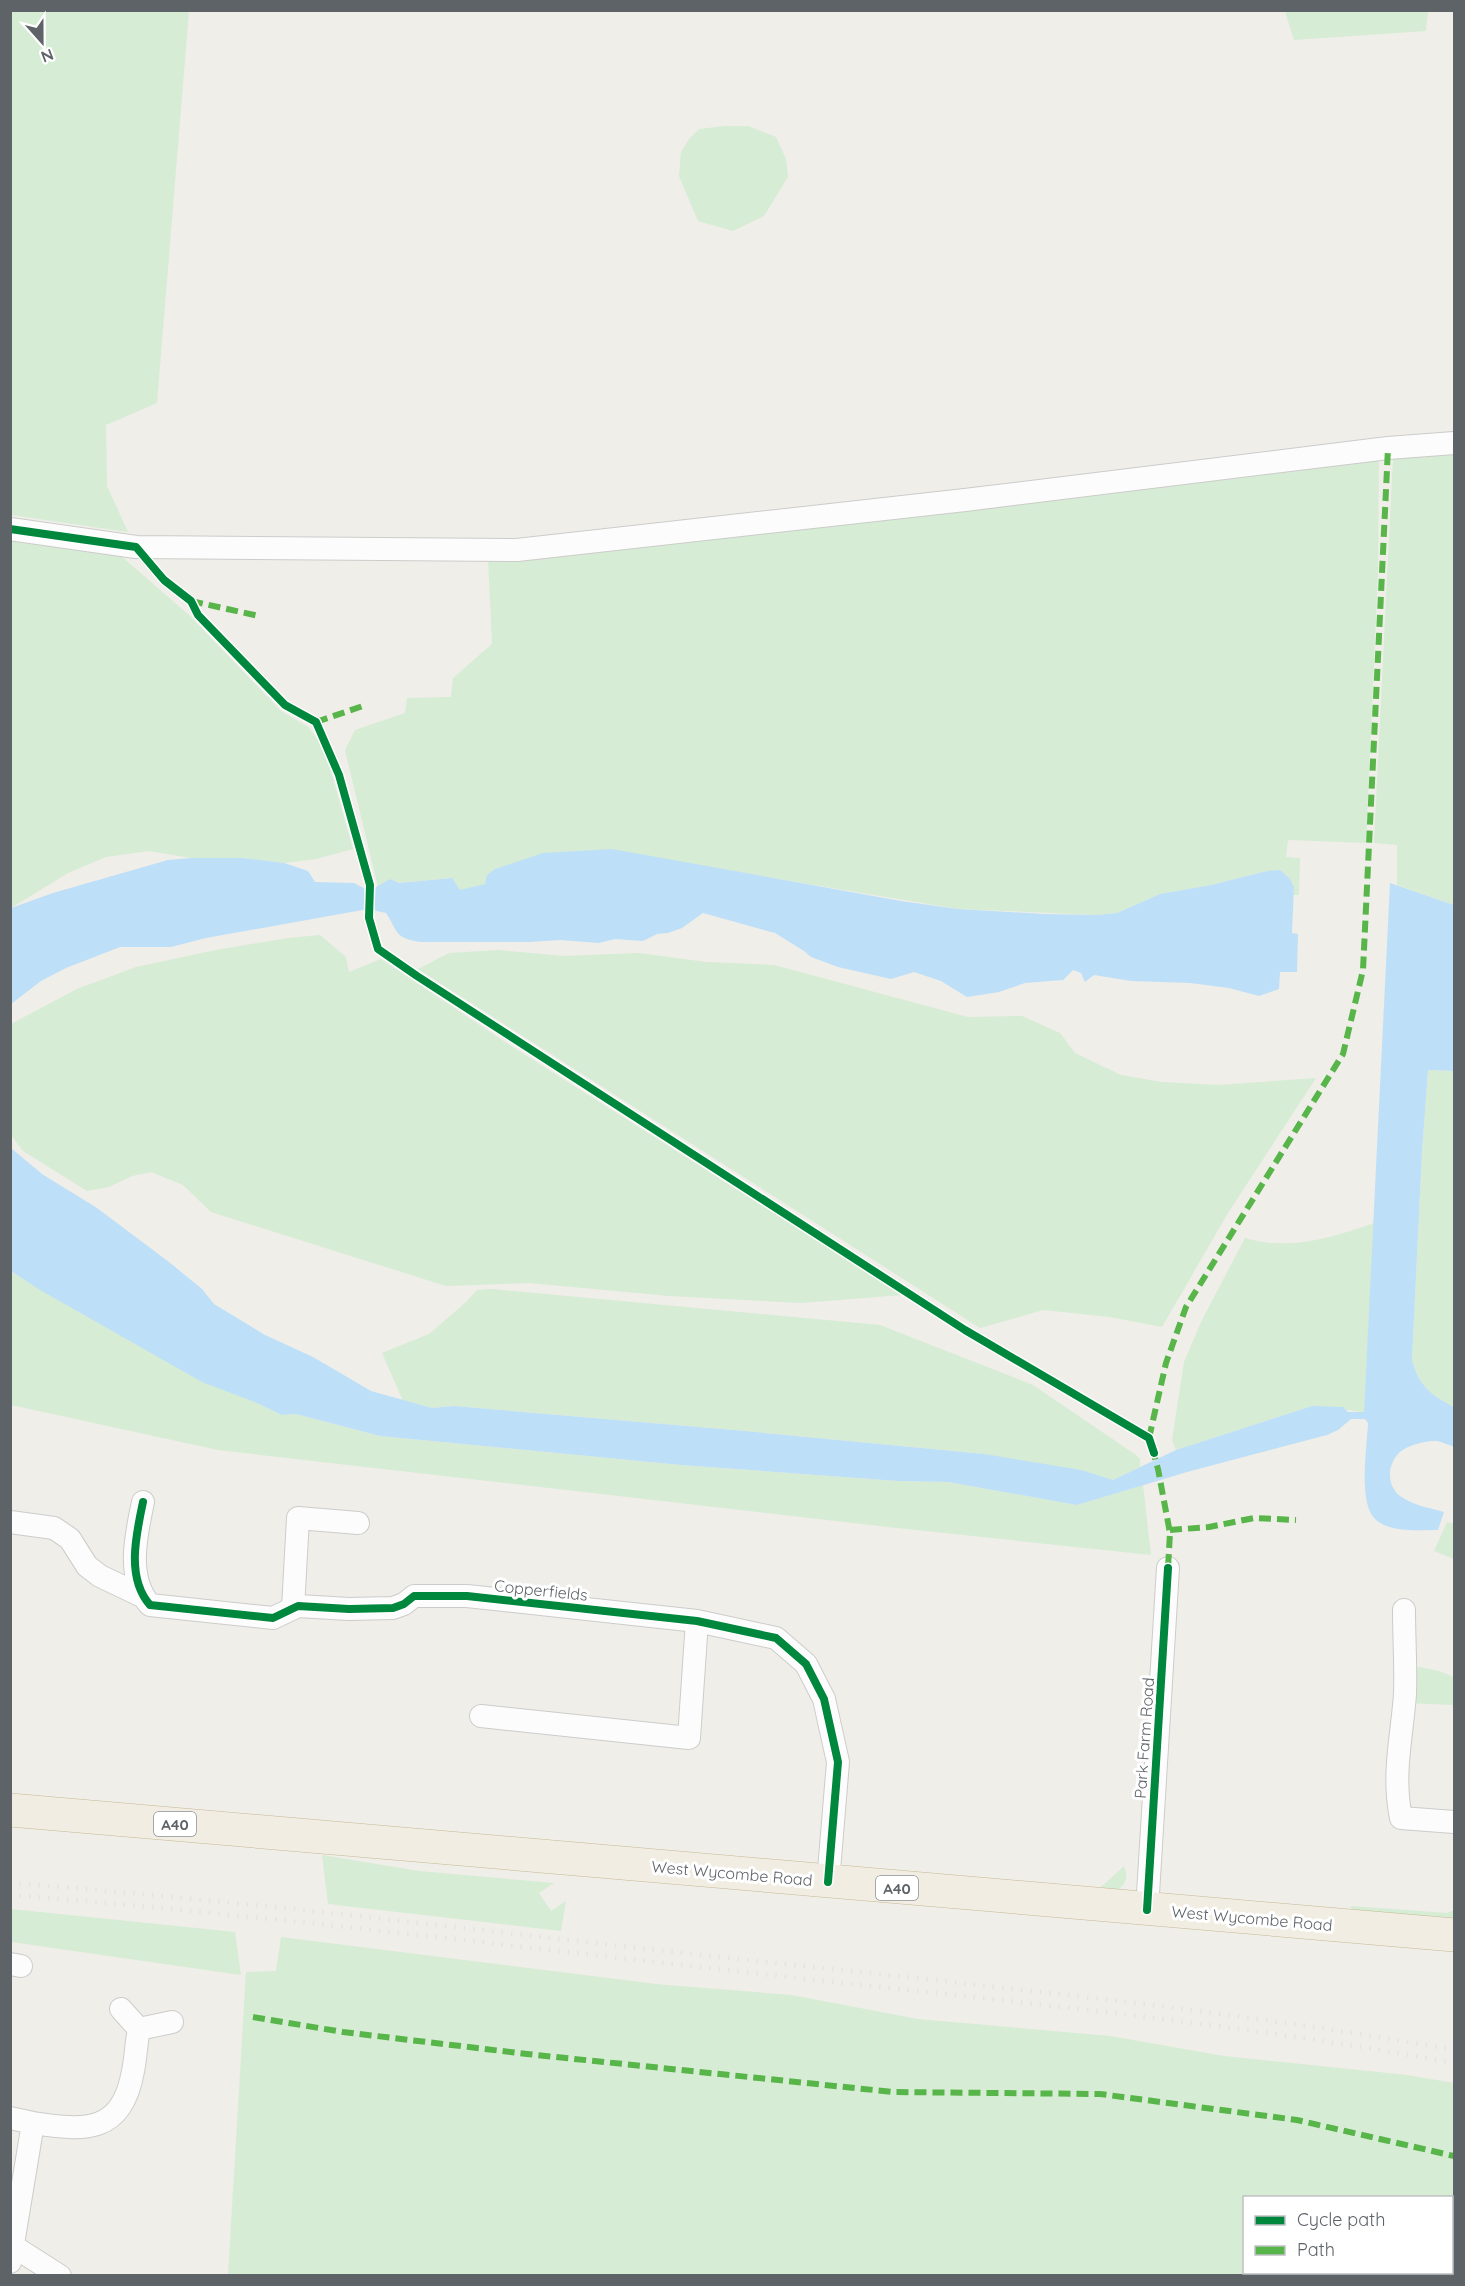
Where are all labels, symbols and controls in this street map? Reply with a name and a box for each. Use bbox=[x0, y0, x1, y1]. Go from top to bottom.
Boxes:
north arrow bbox=[12, 12, 72, 72]
text: N bbox=[38, 45, 56, 67]
street label: Copperfields bbox=[493, 1575, 589, 1605]
street label: Park Farm Road bbox=[1130, 1677, 1158, 1799]
road number: A40 bbox=[154, 1812, 196, 1836]
street label: West Wycombe Road bbox=[651, 1856, 813, 1890]
road number: A40 bbox=[876, 1876, 918, 1900]
street label: West Wycombe Road bbox=[1171, 1901, 1333, 1935]
legend bbox=[1243, 2196, 1453, 2274]
text: Cycle path bbox=[1297, 2208, 1385, 2231]
text: Path bbox=[1297, 2238, 1335, 2261]

